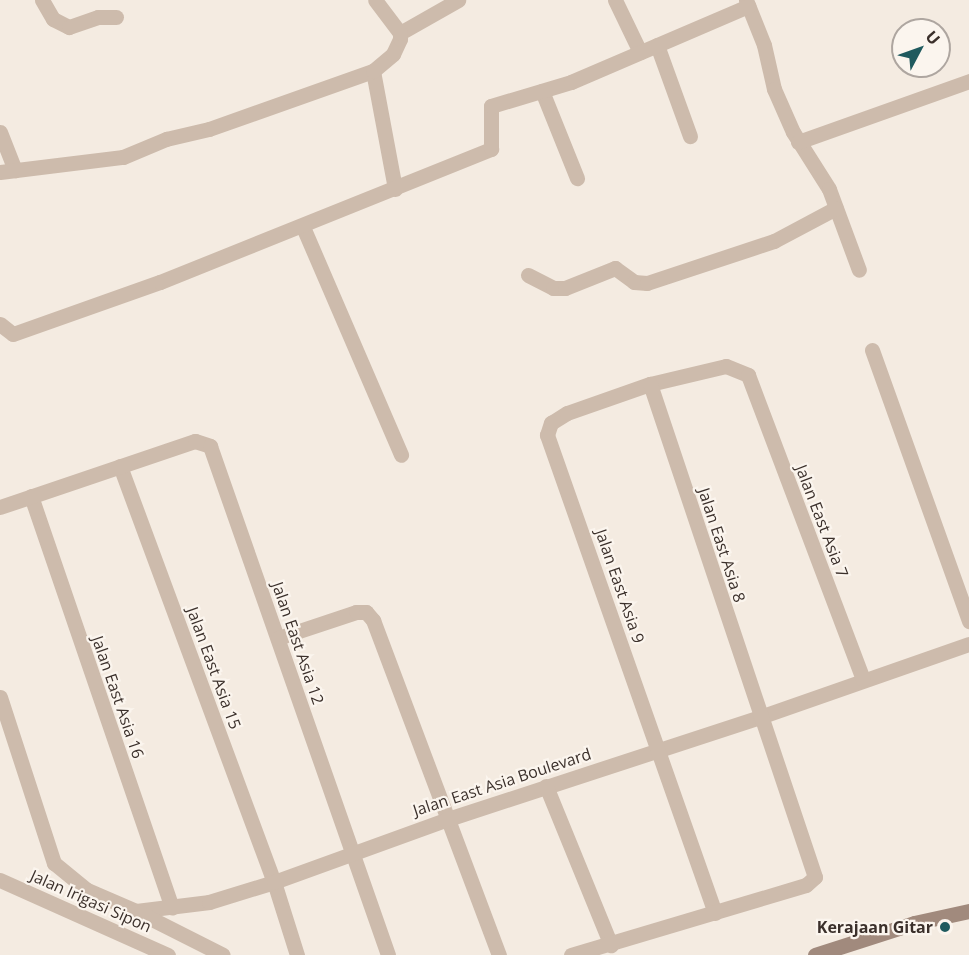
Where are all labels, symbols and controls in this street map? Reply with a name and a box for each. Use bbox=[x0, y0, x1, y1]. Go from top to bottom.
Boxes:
north arrow bbox=[891, 18, 951, 78]
text: U bbox=[921, 26, 945, 49]
street label: Jalan East Asia 7 bbox=[792, 462, 852, 580]
street label: Jalan East Asia 8 bbox=[694, 485, 750, 605]
street label: Jalan East Asia 9 bbox=[591, 526, 649, 646]
street label: Jalan East Asia 12 bbox=[268, 579, 328, 707]
street label: Jalan East Asia 15 bbox=[183, 604, 245, 732]
street label: Jalan East Asia 16 bbox=[88, 633, 148, 761]
street label: Jalan East Asia Boulevard bbox=[410, 744, 594, 820]
street label: Jalan Irigasi Sipon bbox=[27, 866, 155, 936]
place label: Kerajaan Gitar bbox=[817, 917, 933, 937]
marker: Kerajaan Gitar bbox=[938, 920, 952, 934]

